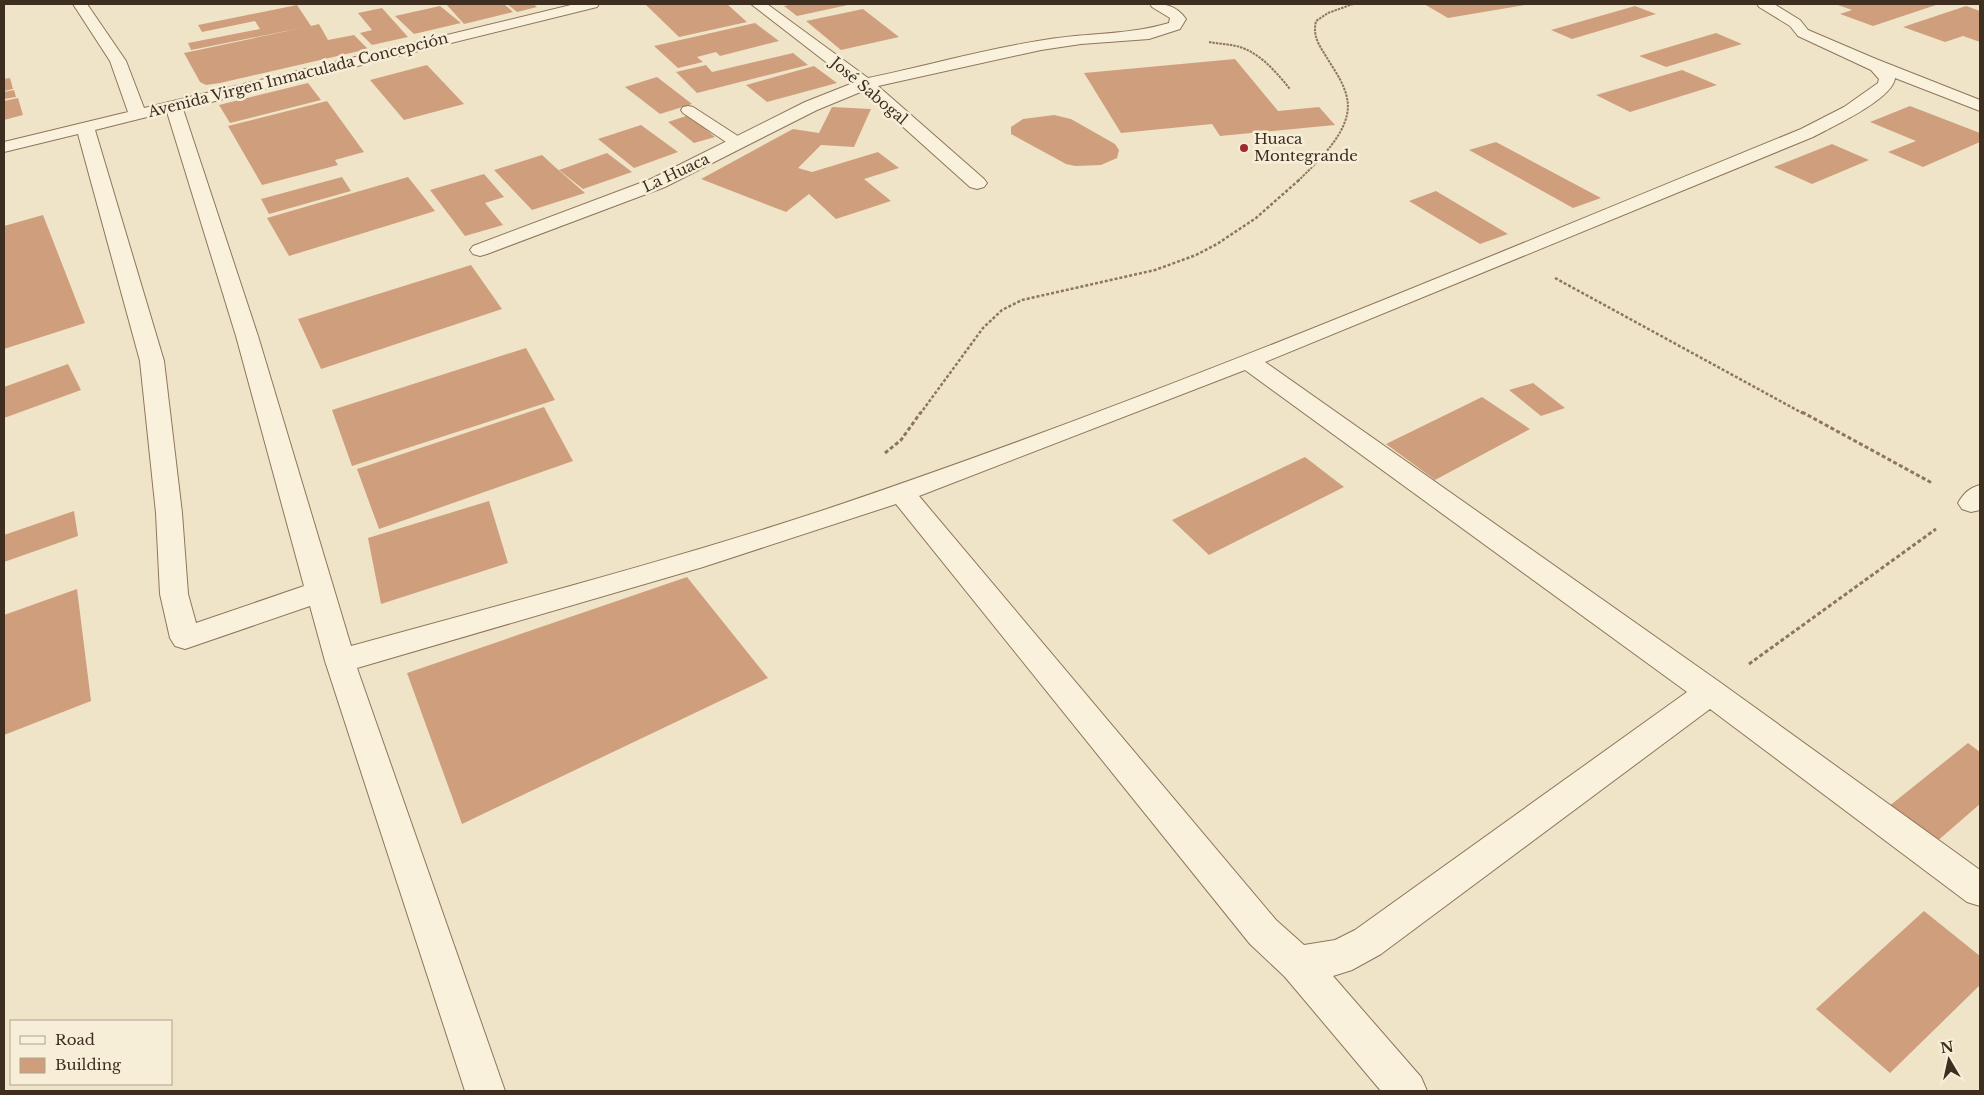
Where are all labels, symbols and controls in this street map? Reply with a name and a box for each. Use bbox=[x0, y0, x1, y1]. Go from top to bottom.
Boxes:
street label: Avenida Virgen Inmaculada Concepción bbox=[145, 28, 450, 121]
street label: José Sabogal bbox=[825, 52, 912, 128]
place label: Huaca Montegrande bbox=[1254, 129, 1358, 165]
marker: Huaca Montegrande bbox=[1238, 142, 1250, 154]
street label: La Huaca bbox=[639, 149, 713, 196]
legend bbox=[10, 1020, 172, 1085]
text: Road bbox=[55, 1030, 95, 1049]
north arrow bbox=[1924, 1035, 1974, 1085]
text: N bbox=[1939, 1037, 1955, 1057]
text: Building bbox=[55, 1055, 122, 1074]

